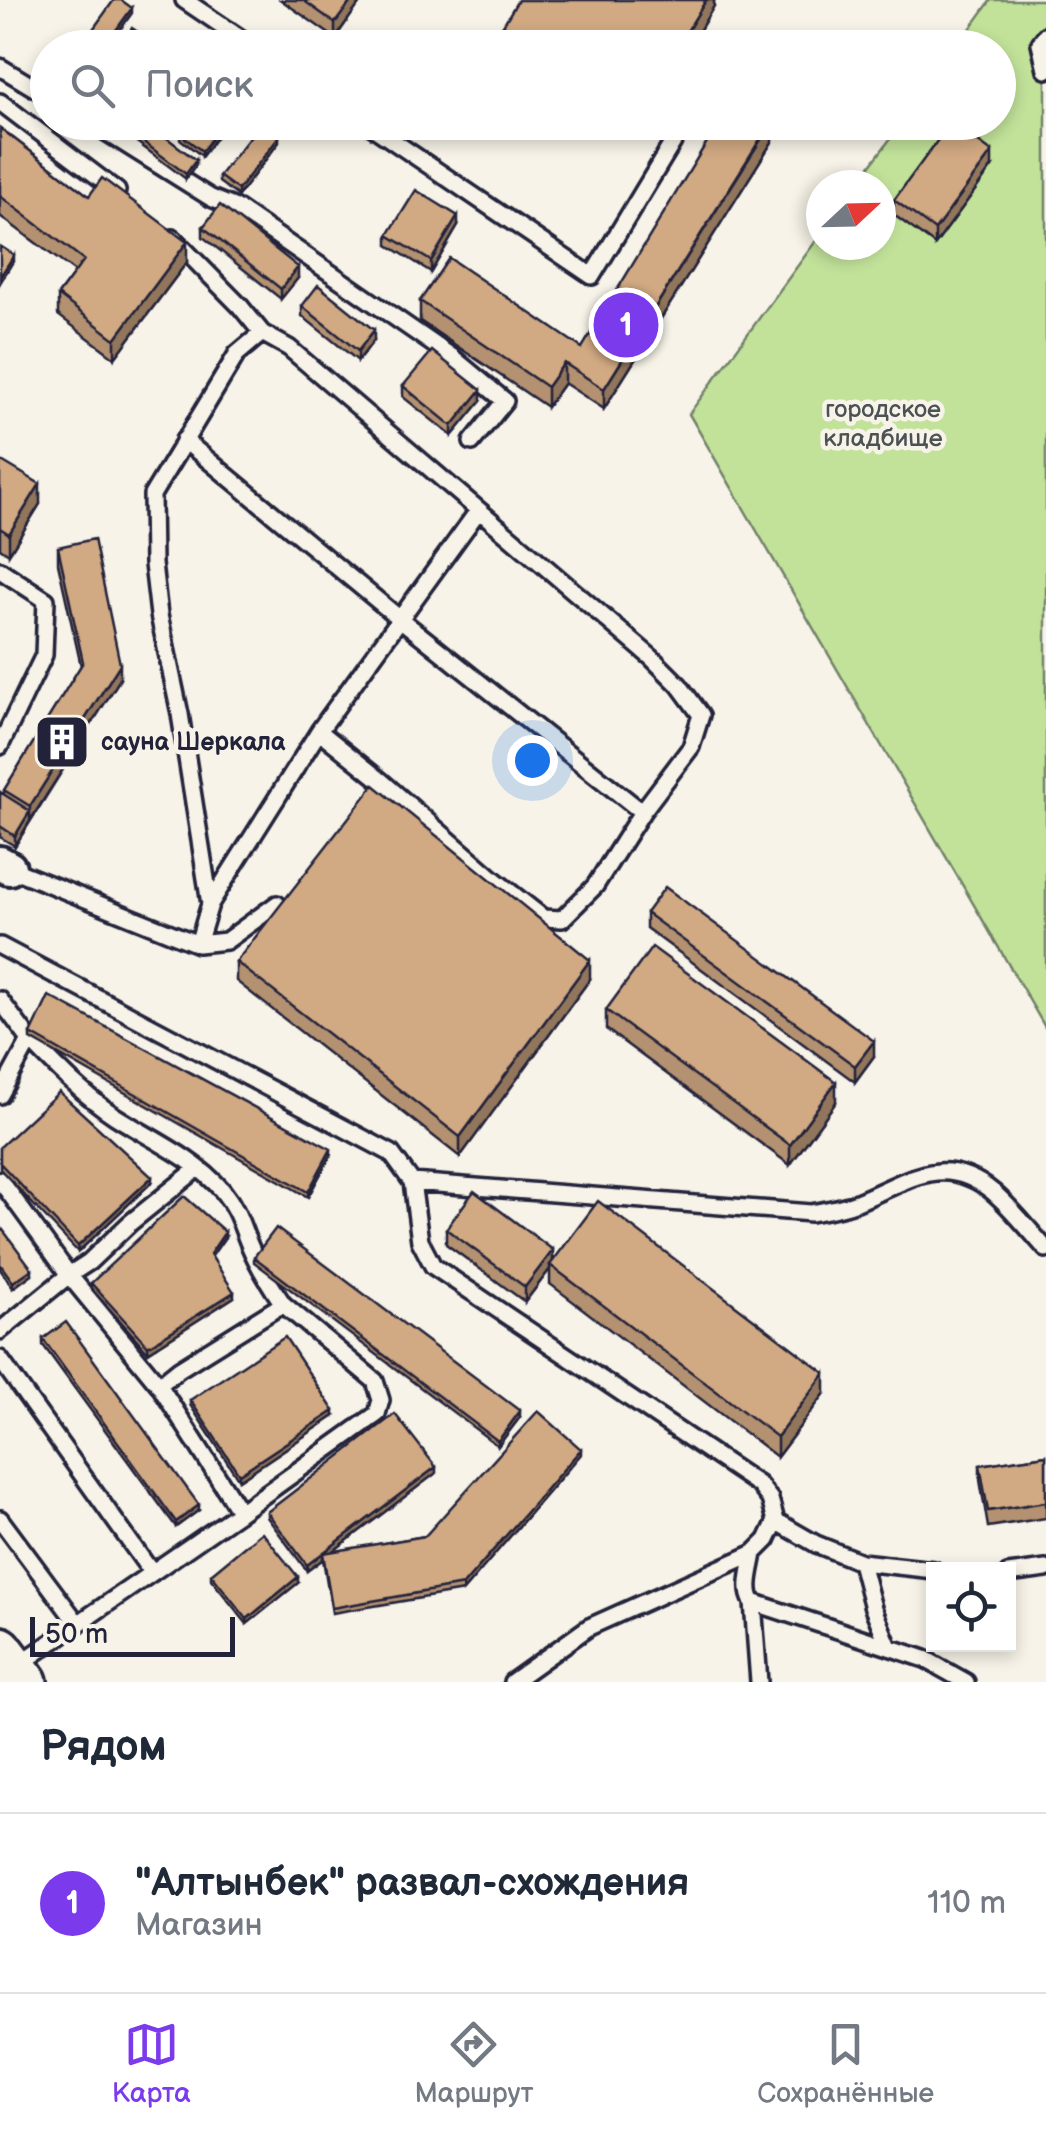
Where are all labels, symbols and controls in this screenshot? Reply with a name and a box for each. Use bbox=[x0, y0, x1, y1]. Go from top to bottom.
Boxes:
search box bbox=[30, 30, 1016, 140]
icon: search bbox=[65, 58, 120, 113]
text: Поиск bbox=[145, 63, 253, 108]
north arrow bbox=[806, 170, 896, 260]
pin: 1 bbox=[594, 288, 658, 362]
park label: городское кладбище bbox=[823, 394, 943, 454]
building icon: сауна Шеркала bbox=[32, 712, 92, 772]
place label: сауна Шеркала bbox=[101, 727, 286, 758]
your location bbox=[507, 735, 558, 786]
map controls bbox=[926, 1562, 1016, 1652]
button: locate bbox=[926, 1562, 1016, 1652]
scale bar bbox=[30, 1612, 235, 1656]
text: 50 m bbox=[45, 1618, 108, 1651]
text: Рядом bbox=[40, 1722, 167, 1773]
text: "Алтынбек" развал-схождения bbox=[135, 1861, 689, 1906]
text: 1 bbox=[66, 1884, 79, 1923]
text: 110 m bbox=[927, 1884, 1006, 1923]
text: Магазин bbox=[135, 1906, 263, 1945]
tab: Карта bbox=[112, 2017, 191, 2110]
tab: Маршрут bbox=[414, 2017, 534, 2110]
tab: Сохранённые bbox=[757, 2017, 934, 2110]

